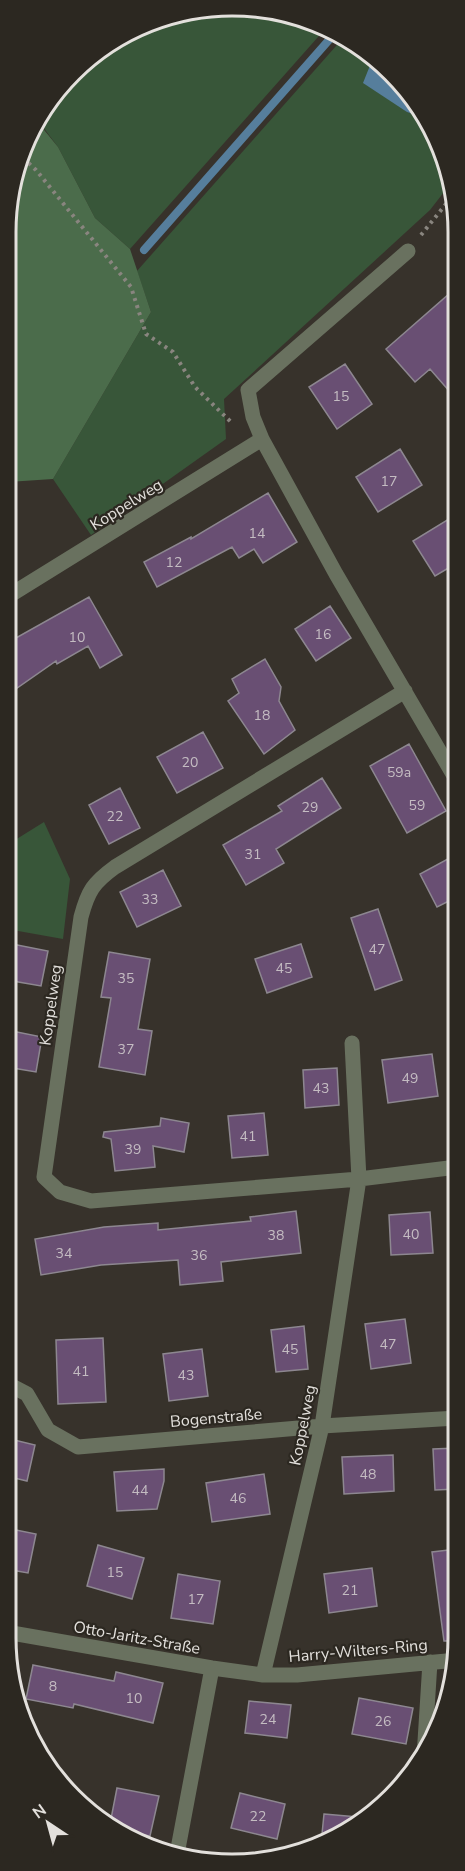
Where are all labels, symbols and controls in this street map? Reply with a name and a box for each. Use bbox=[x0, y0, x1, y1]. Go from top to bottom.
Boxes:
house number: 15 bbox=[333, 387, 349, 406]
house number: 17 bbox=[381, 472, 397, 491]
street label: Koppelweg bbox=[86, 474, 167, 536]
house number: 14 bbox=[249, 524, 265, 543]
house number: 12 bbox=[166, 553, 182, 572]
house number: 16 bbox=[315, 625, 331, 644]
house number: 10 bbox=[69, 628, 85, 647]
house number: 18 bbox=[254, 706, 270, 725]
house number: 20 bbox=[182, 753, 198, 772]
house number: 59a bbox=[387, 763, 411, 782]
house number: 59 bbox=[409, 796, 425, 815]
house number: 29 bbox=[302, 798, 318, 817]
house number: 22 bbox=[107, 807, 123, 826]
house number: 31 bbox=[245, 845, 261, 864]
house number: 33 bbox=[142, 890, 158, 909]
house number: 47 bbox=[369, 940, 385, 959]
house number: 45 bbox=[276, 959, 292, 978]
street label: Koppelweg bbox=[34, 963, 68, 1047]
house number: 35 bbox=[118, 969, 134, 988]
house number: 37 bbox=[118, 1040, 134, 1059]
house number: 49 bbox=[402, 1069, 418, 1088]
house number: 43 bbox=[313, 1079, 329, 1098]
house number: 41 bbox=[240, 1127, 256, 1146]
house number: 39 bbox=[125, 1140, 141, 1159]
house number: 40 bbox=[403, 1225, 419, 1244]
house number: 38 bbox=[268, 1226, 284, 1245]
house number: 34 bbox=[56, 1244, 72, 1263]
house number: 36 bbox=[191, 1246, 207, 1265]
house number: 47 bbox=[380, 1335, 396, 1354]
house number: 45 bbox=[282, 1340, 298, 1359]
house number: 41 bbox=[73, 1362, 89, 1381]
house number: 43 bbox=[178, 1366, 194, 1385]
street label: Koppelweg bbox=[284, 1383, 322, 1467]
street label: Bogenstraße bbox=[169, 1403, 263, 1433]
house number: 48 bbox=[360, 1465, 376, 1484]
house number: 44 bbox=[132, 1481, 148, 1500]
house number: 46 bbox=[230, 1489, 246, 1508]
house number: 15 bbox=[107, 1563, 123, 1582]
house number: 21 bbox=[342, 1581, 358, 1600]
house number: 17 bbox=[188, 1590, 204, 1609]
street label: Otto-Jaritz-Straße bbox=[72, 1616, 202, 1660]
street label: Harry-Wilters-Ring bbox=[288, 1634, 429, 1668]
house number: 8 bbox=[49, 1677, 57, 1696]
house number: 10 bbox=[126, 1689, 142, 1708]
house number: 24 bbox=[260, 1710, 276, 1729]
house number: 26 bbox=[375, 1712, 391, 1731]
north arrow bbox=[18, 1793, 78, 1853]
text: N bbox=[28, 1799, 51, 1824]
house number: 22 bbox=[250, 1807, 266, 1826]

